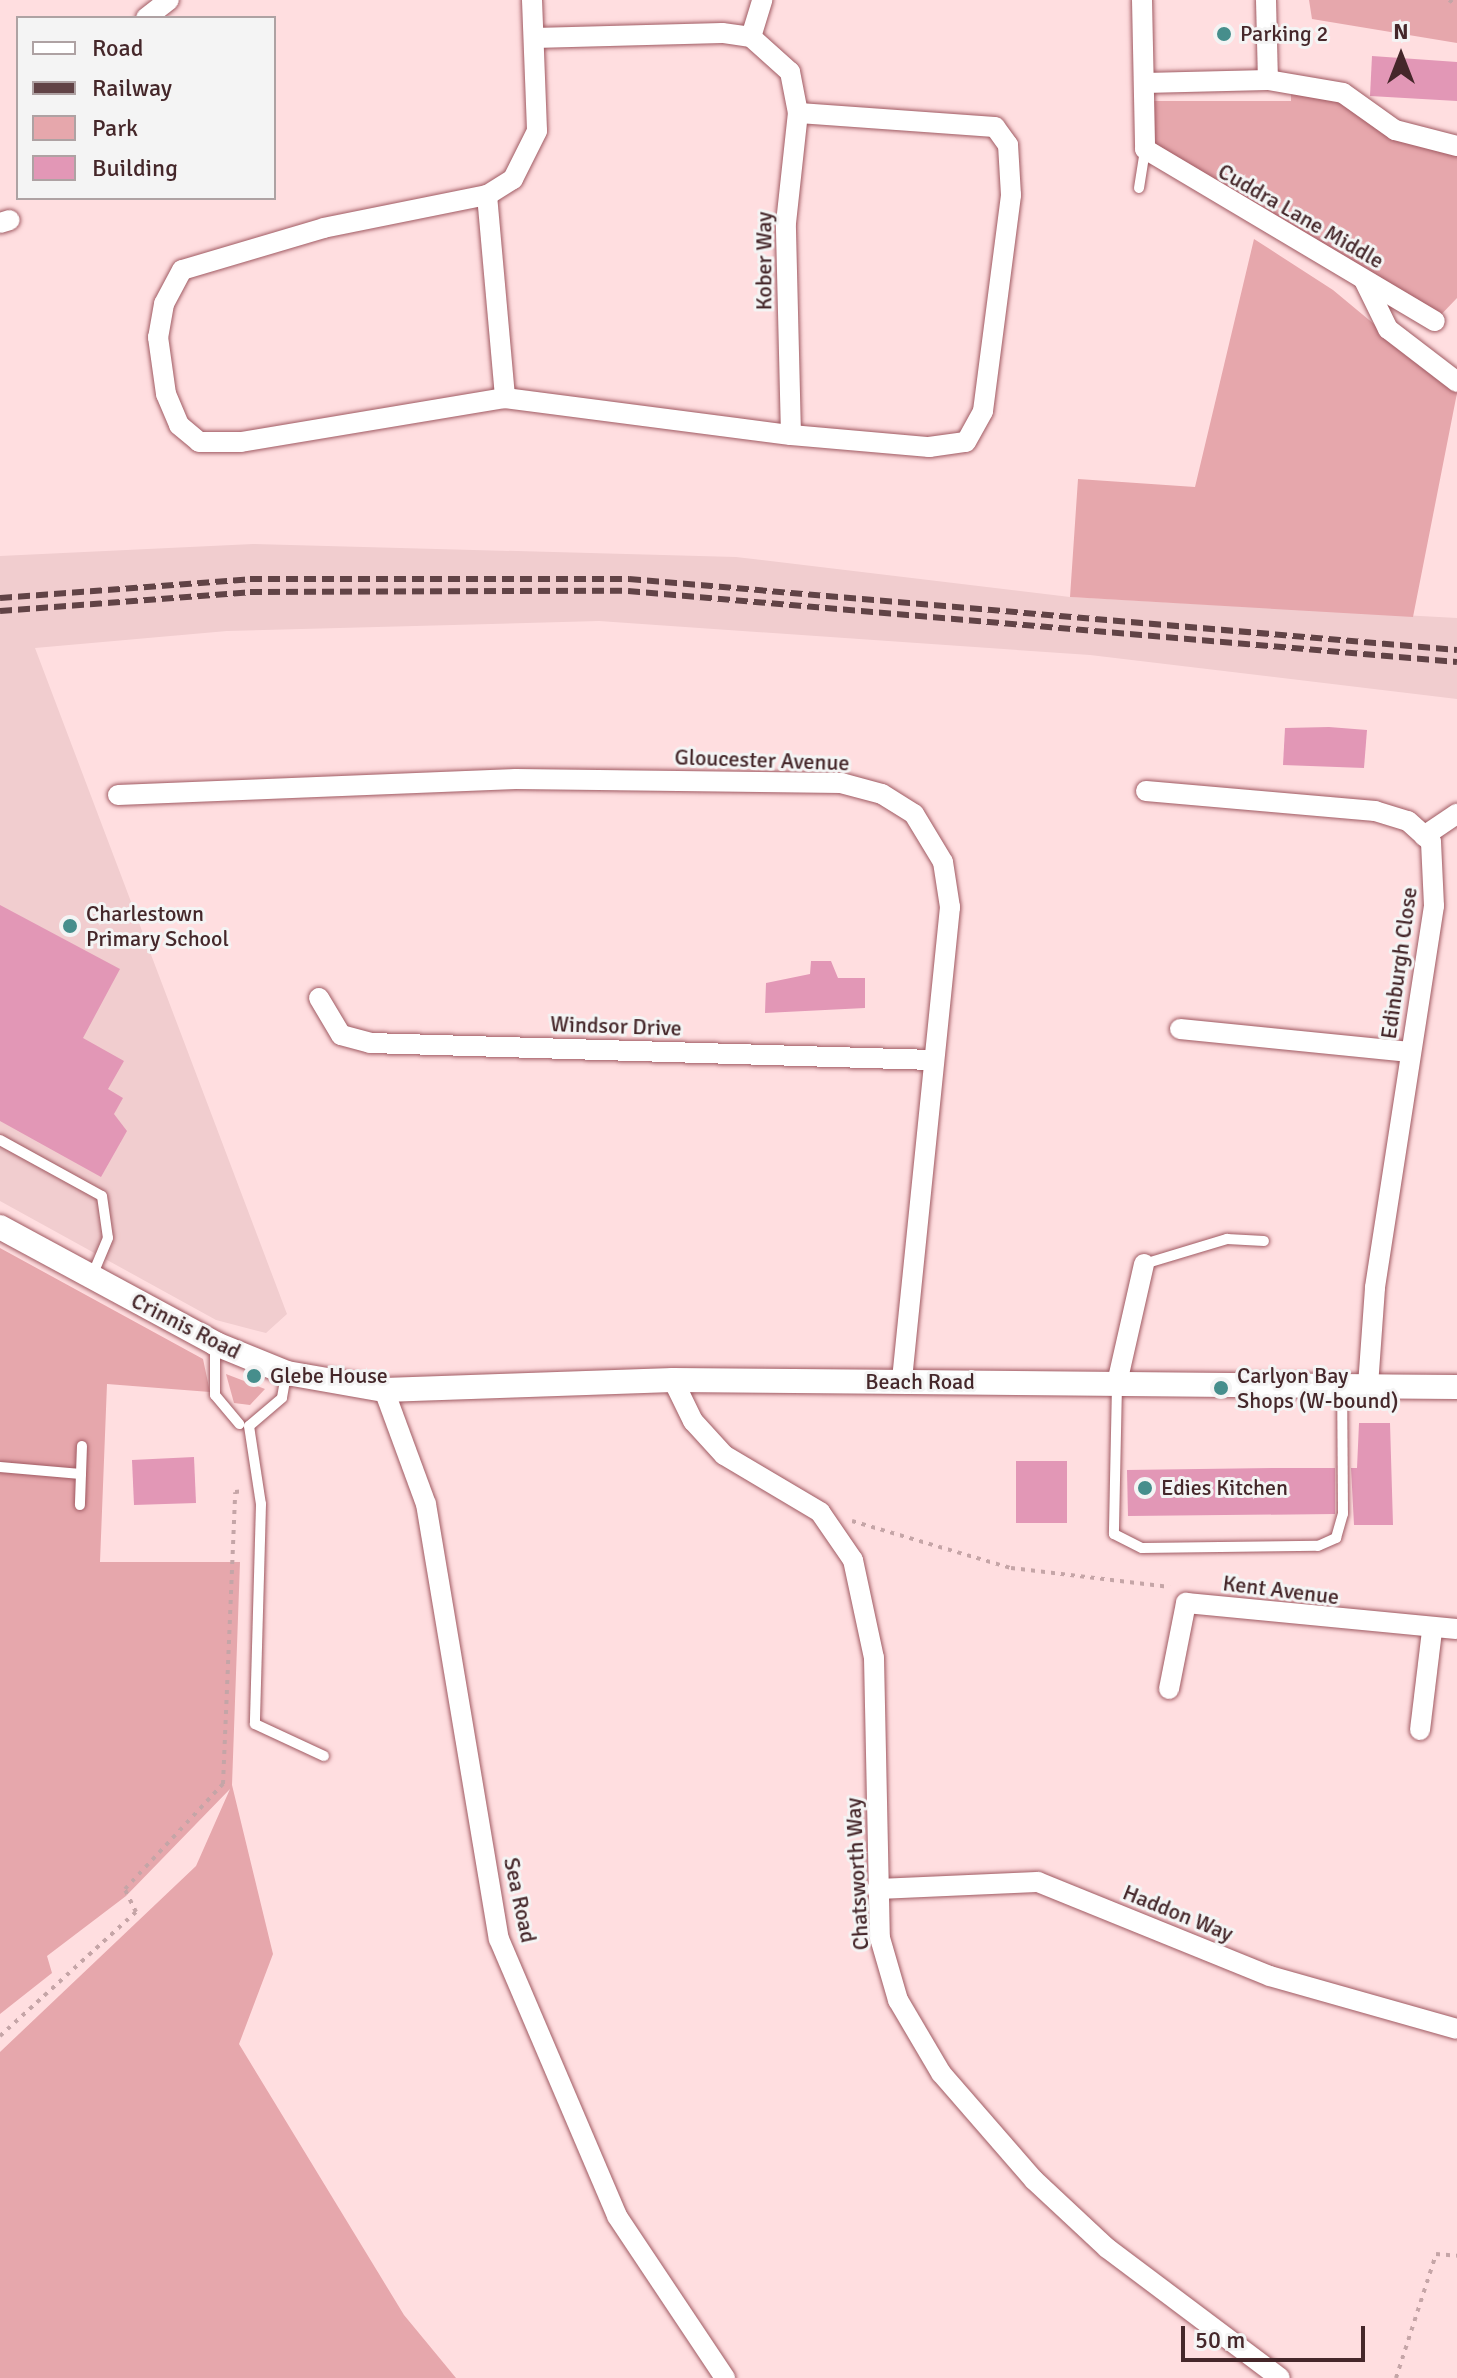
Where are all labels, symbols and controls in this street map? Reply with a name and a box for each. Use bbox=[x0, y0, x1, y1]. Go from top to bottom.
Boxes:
legend bbox=[16, 16, 276, 200]
north arrow bbox=[1361, 16, 1441, 96]
text: N bbox=[1393, 18, 1409, 45]
place label: Parking 2 bbox=[1240, 21, 1328, 47]
marker: Parking 2 bbox=[1215, 25, 1233, 43]
text: Road bbox=[92, 33, 143, 63]
text: Railway bbox=[92, 73, 172, 103]
text: Park bbox=[92, 113, 138, 143]
text: Building bbox=[92, 153, 178, 183]
street label: Cuddra Lane Middle bbox=[1213, 158, 1389, 274]
street label: Kober Way bbox=[751, 212, 777, 310]
street label: Gloucester Avenue bbox=[674, 744, 850, 776]
street label: Edinburgh Close bbox=[1375, 885, 1423, 1041]
place label: Charlestown Primary School bbox=[86, 900, 229, 952]
marker: Charlestown Primary School bbox=[61, 917, 79, 935]
street label: Windsor Drive bbox=[550, 1011, 682, 1041]
street label: Crinnis Road bbox=[127, 1287, 245, 1365]
place label: Carlyon Bay Shops (W-bound) bbox=[1237, 1362, 1398, 1414]
place label: Glebe House bbox=[270, 1363, 388, 1389]
marker: Glebe House bbox=[245, 1367, 263, 1385]
street label: Beach Road bbox=[865, 1369, 975, 1395]
marker: Carlyon Bay Shops (W-bound) bbox=[1212, 1379, 1230, 1397]
place label: Edies Kitchen bbox=[1161, 1475, 1288, 1501]
marker: Edies Kitchen bbox=[1136, 1479, 1154, 1497]
street label: Kent Avenue bbox=[1221, 1570, 1341, 1610]
street label: Chatsworth Way bbox=[840, 1797, 874, 1951]
street label: Sea Road bbox=[498, 1855, 542, 1945]
street label: Haddon Way bbox=[1119, 1879, 1237, 1947]
scale bar bbox=[1185, 2310, 1369, 2360]
text: 50 m bbox=[1195, 2325, 1245, 2355]

